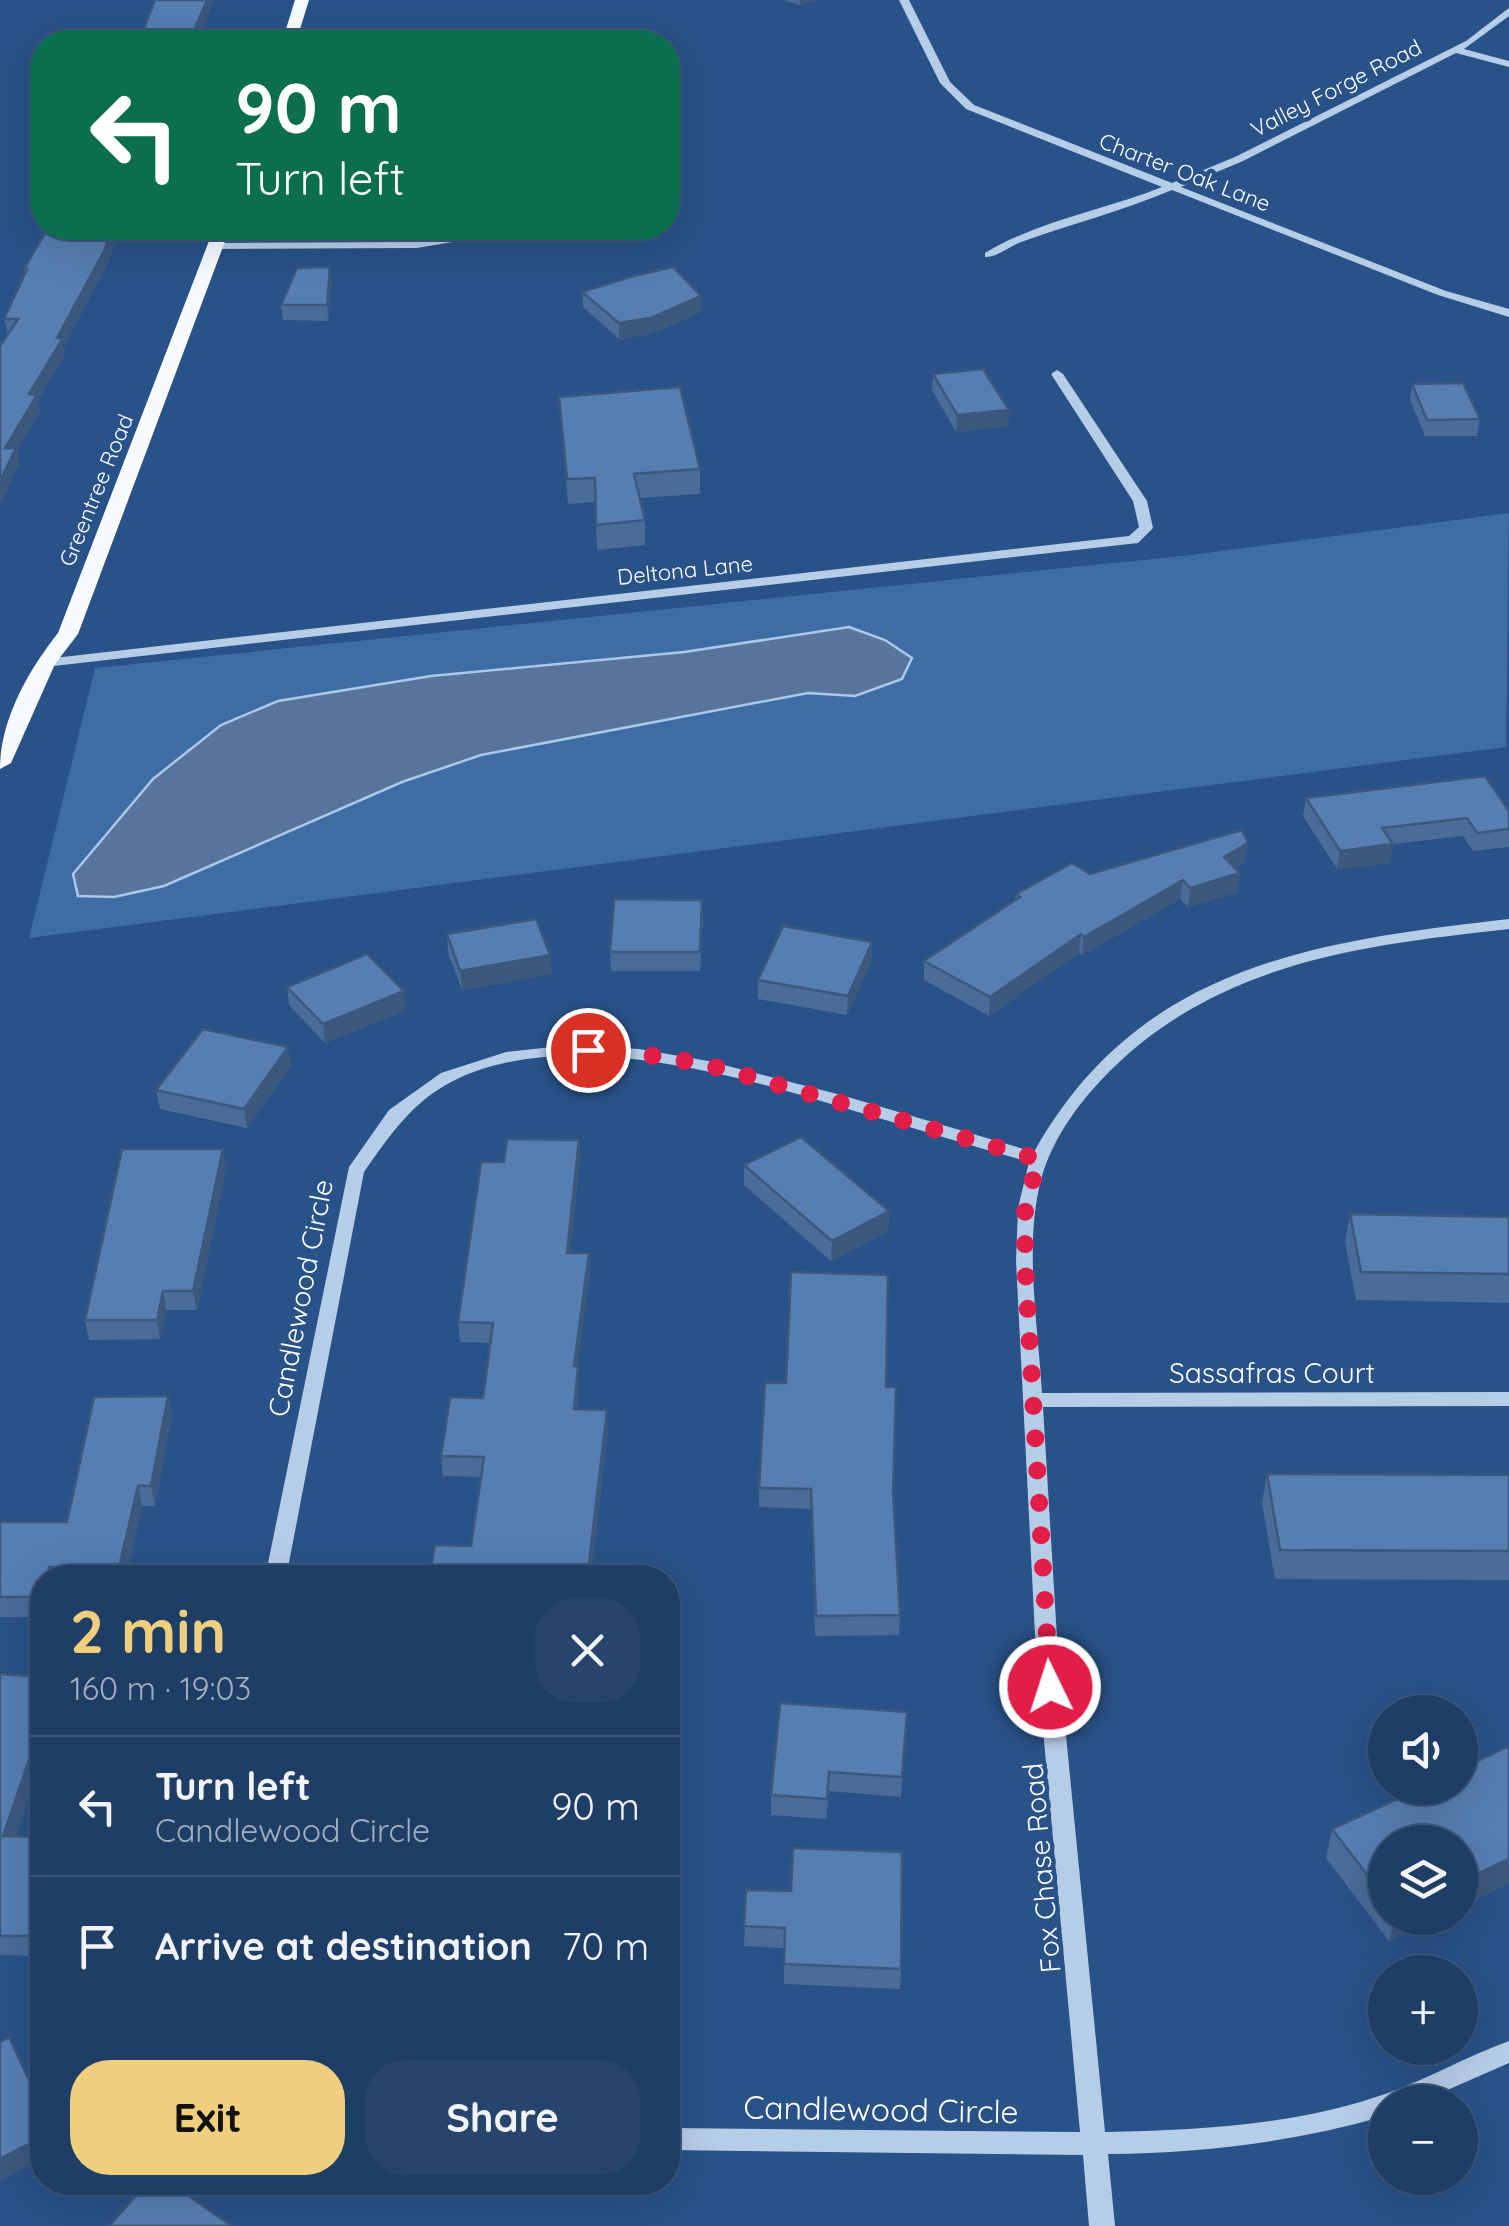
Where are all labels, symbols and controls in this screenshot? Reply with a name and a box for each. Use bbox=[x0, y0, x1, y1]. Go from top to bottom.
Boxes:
street label: Valley Forge Road bbox=[1246, 33, 1426, 143]
text: 90 m bbox=[235, 63, 402, 151]
icon: left bbox=[70, 70, 200, 200]
street label: Charter Oak Lane bbox=[1095, 126, 1275, 218]
text: Turn left bbox=[235, 150, 405, 206]
street label: Greentree Road bbox=[53, 410, 139, 570]
street label: Deltona Lane bbox=[616, 549, 754, 591]
pin bbox=[546, 1008, 631, 1093]
icon: arrive bbox=[561, 1023, 616, 1078]
street label: Candlewood Circle bbox=[260, 1176, 340, 1420]
street label: Sassafras Court bbox=[1169, 1355, 1375, 1390]
text: 2 min bbox=[70, 1593, 226, 1668]
button: close bbox=[535, 1598, 640, 1703]
position arrow bbox=[998, 1635, 1102, 1739]
text: 160 m · 19:03 bbox=[70, 1668, 251, 1708]
map controls bbox=[1368, 1695, 1478, 2195]
button: sound bbox=[1368, 1695, 1478, 1805]
text: Turn left bbox=[155, 1762, 311, 1810]
street label: Fox Chase Road bbox=[1014, 1762, 1068, 1974]
icon: left bbox=[70, 1779, 125, 1834]
text: 90 m bbox=[551, 1782, 640, 1830]
text: Candlewood Circle bbox=[155, 1810, 430, 1850]
button: layers bbox=[1368, 1825, 1478, 1935]
icon: arrive bbox=[70, 1919, 125, 1974]
text: Arrive at destination bbox=[155, 1922, 532, 1970]
text: 70 m bbox=[562, 1922, 649, 1970]
button: + bbox=[1368, 1955, 1478, 2065]
button: Exit bbox=[70, 2060, 345, 2175]
button: Share bbox=[365, 2060, 640, 2175]
button: − bbox=[1368, 2085, 1478, 2195]
street label: Candlewood Circle bbox=[743, 2087, 1019, 2131]

